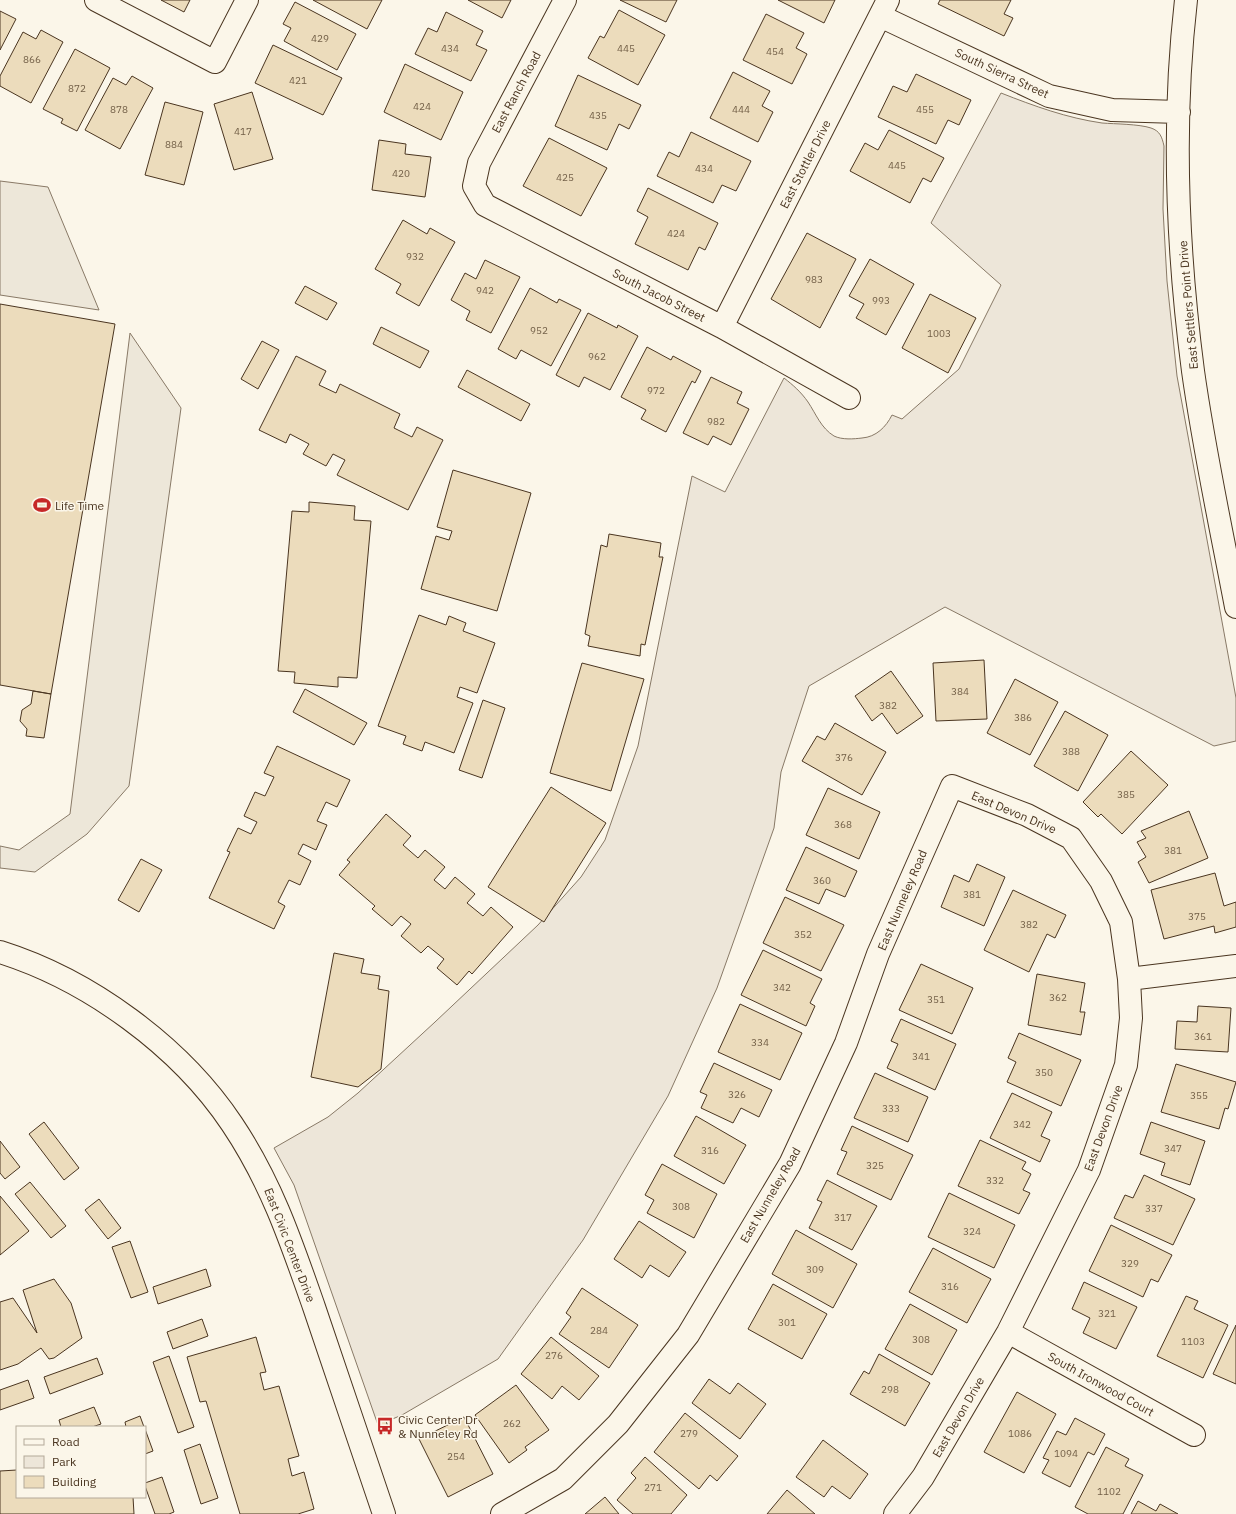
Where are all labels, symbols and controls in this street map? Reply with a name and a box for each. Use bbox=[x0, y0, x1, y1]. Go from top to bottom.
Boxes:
house number: 429 bbox=[311, 32, 329, 45]
house number: 434 bbox=[441, 42, 459, 55]
house number: 445 bbox=[617, 42, 635, 55]
house number: 454 bbox=[766, 45, 784, 58]
street label: South Sierra Street bbox=[953, 45, 1051, 101]
street label: East Ranch Road bbox=[488, 49, 544, 135]
house number: 866 bbox=[23, 53, 41, 66]
house number: 421 bbox=[289, 74, 307, 87]
house number: 872 bbox=[68, 82, 86, 95]
house number: 424 bbox=[413, 100, 431, 113]
house number: 878 bbox=[110, 103, 128, 116]
house number: 444 bbox=[732, 103, 750, 116]
house number: 455 bbox=[916, 103, 934, 116]
house number: 435 bbox=[589, 109, 607, 122]
street label: East Stottler Drive bbox=[776, 117, 834, 211]
house number: 417 bbox=[234, 125, 252, 138]
house number: 884 bbox=[165, 138, 183, 151]
house number: 445 bbox=[888, 159, 906, 172]
house number: 434 bbox=[695, 162, 713, 175]
house number: 420 bbox=[392, 167, 410, 180]
house number: 425 bbox=[556, 171, 574, 184]
house number: 424 bbox=[667, 227, 685, 240]
street label: East Settlers Point Drive bbox=[1175, 239, 1201, 370]
house number: 932 bbox=[406, 250, 424, 263]
street label: South Jacob Street bbox=[610, 265, 708, 325]
house number: 983 bbox=[805, 273, 823, 286]
house number: 942 bbox=[476, 284, 494, 297]
house number: 993 bbox=[872, 294, 890, 307]
house number: 952 bbox=[530, 324, 548, 337]
house number: 1003 bbox=[927, 327, 951, 340]
house number: 962 bbox=[588, 350, 606, 363]
house number: 972 bbox=[647, 384, 665, 397]
house number: 982 bbox=[707, 415, 725, 428]
sports icon: Life Time bbox=[32, 495, 52, 515]
place label: Life Time bbox=[55, 498, 105, 513]
house number: 384 bbox=[951, 685, 969, 698]
house number: 382 bbox=[879, 699, 897, 712]
house number: 386 bbox=[1014, 711, 1032, 724]
house number: 388 bbox=[1062, 745, 1080, 758]
house number: 376 bbox=[835, 751, 853, 764]
street label: East Devon Drive bbox=[969, 787, 1059, 837]
house number: 385 bbox=[1117, 788, 1135, 801]
house number: 368 bbox=[834, 818, 852, 831]
house number: 381 bbox=[1164, 844, 1182, 857]
street label: East Nunneley Road bbox=[874, 847, 930, 953]
house number: 360 bbox=[813, 874, 831, 887]
house number: 381 bbox=[963, 888, 981, 901]
house number: 375 bbox=[1188, 910, 1206, 923]
house number: 382 bbox=[1020, 918, 1038, 931]
house number: 352 bbox=[794, 928, 812, 941]
house number: 342 bbox=[773, 981, 791, 994]
house number: 362 bbox=[1049, 991, 1067, 1004]
house number: 351 bbox=[927, 993, 945, 1006]
house number: 361 bbox=[1194, 1030, 1212, 1043]
house number: 334 bbox=[751, 1036, 769, 1049]
house number: 341 bbox=[912, 1050, 930, 1063]
house number: 350 bbox=[1035, 1066, 1053, 1079]
street label: East Devon Drive bbox=[1080, 1082, 1126, 1173]
house number: 326 bbox=[728, 1088, 746, 1101]
house number: 355 bbox=[1190, 1089, 1208, 1102]
house number: 333 bbox=[882, 1102, 900, 1115]
house number: 342 bbox=[1013, 1118, 1031, 1131]
house number: 347 bbox=[1164, 1142, 1182, 1155]
house number: 316 bbox=[701, 1144, 719, 1157]
street label: East Nunneley Road bbox=[737, 1145, 803, 1245]
house number: 325 bbox=[866, 1159, 884, 1172]
house number: 332 bbox=[986, 1174, 1004, 1187]
street label: East Civic Center Drive bbox=[261, 1186, 319, 1305]
house number: 308 bbox=[672, 1200, 690, 1213]
house number: 337 bbox=[1145, 1202, 1163, 1215]
house number: 317 bbox=[834, 1211, 852, 1224]
house number: 324 bbox=[963, 1225, 981, 1238]
house number: 329 bbox=[1121, 1257, 1139, 1270]
house number: 309 bbox=[806, 1263, 824, 1276]
house number: 316 bbox=[941, 1280, 959, 1293]
house number: 321 bbox=[1098, 1307, 1116, 1320]
house number: 301 bbox=[778, 1316, 796, 1329]
house number: 284 bbox=[590, 1324, 608, 1337]
house number: 308 bbox=[912, 1333, 930, 1346]
house number: 1103 bbox=[1181, 1335, 1205, 1348]
house number: 276 bbox=[545, 1349, 563, 1362]
street label: South Ironwood Court bbox=[1045, 1349, 1157, 1419]
street label: East Devon Drive bbox=[929, 1374, 987, 1460]
house number: 298 bbox=[881, 1383, 899, 1396]
place label: Civic Center Dr & Nunneley Rd bbox=[398, 1412, 478, 1441]
bus stop icon: Civic Center Dr & Nunneley Rd bbox=[375, 1416, 395, 1436]
house number: 262 bbox=[503, 1417, 521, 1430]
legend bbox=[16, 1426, 146, 1498]
house number: 279 bbox=[680, 1427, 698, 1440]
house number: 1086 bbox=[1008, 1427, 1032, 1440]
text: Road bbox=[52, 1434, 80, 1449]
house number: 1094 bbox=[1054, 1447, 1078, 1460]
house number: 254 bbox=[447, 1450, 465, 1463]
text: Park bbox=[52, 1454, 77, 1469]
text: Building bbox=[52, 1474, 97, 1489]
house number: 271 bbox=[644, 1481, 662, 1494]
house number: 1102 bbox=[1097, 1485, 1121, 1498]

